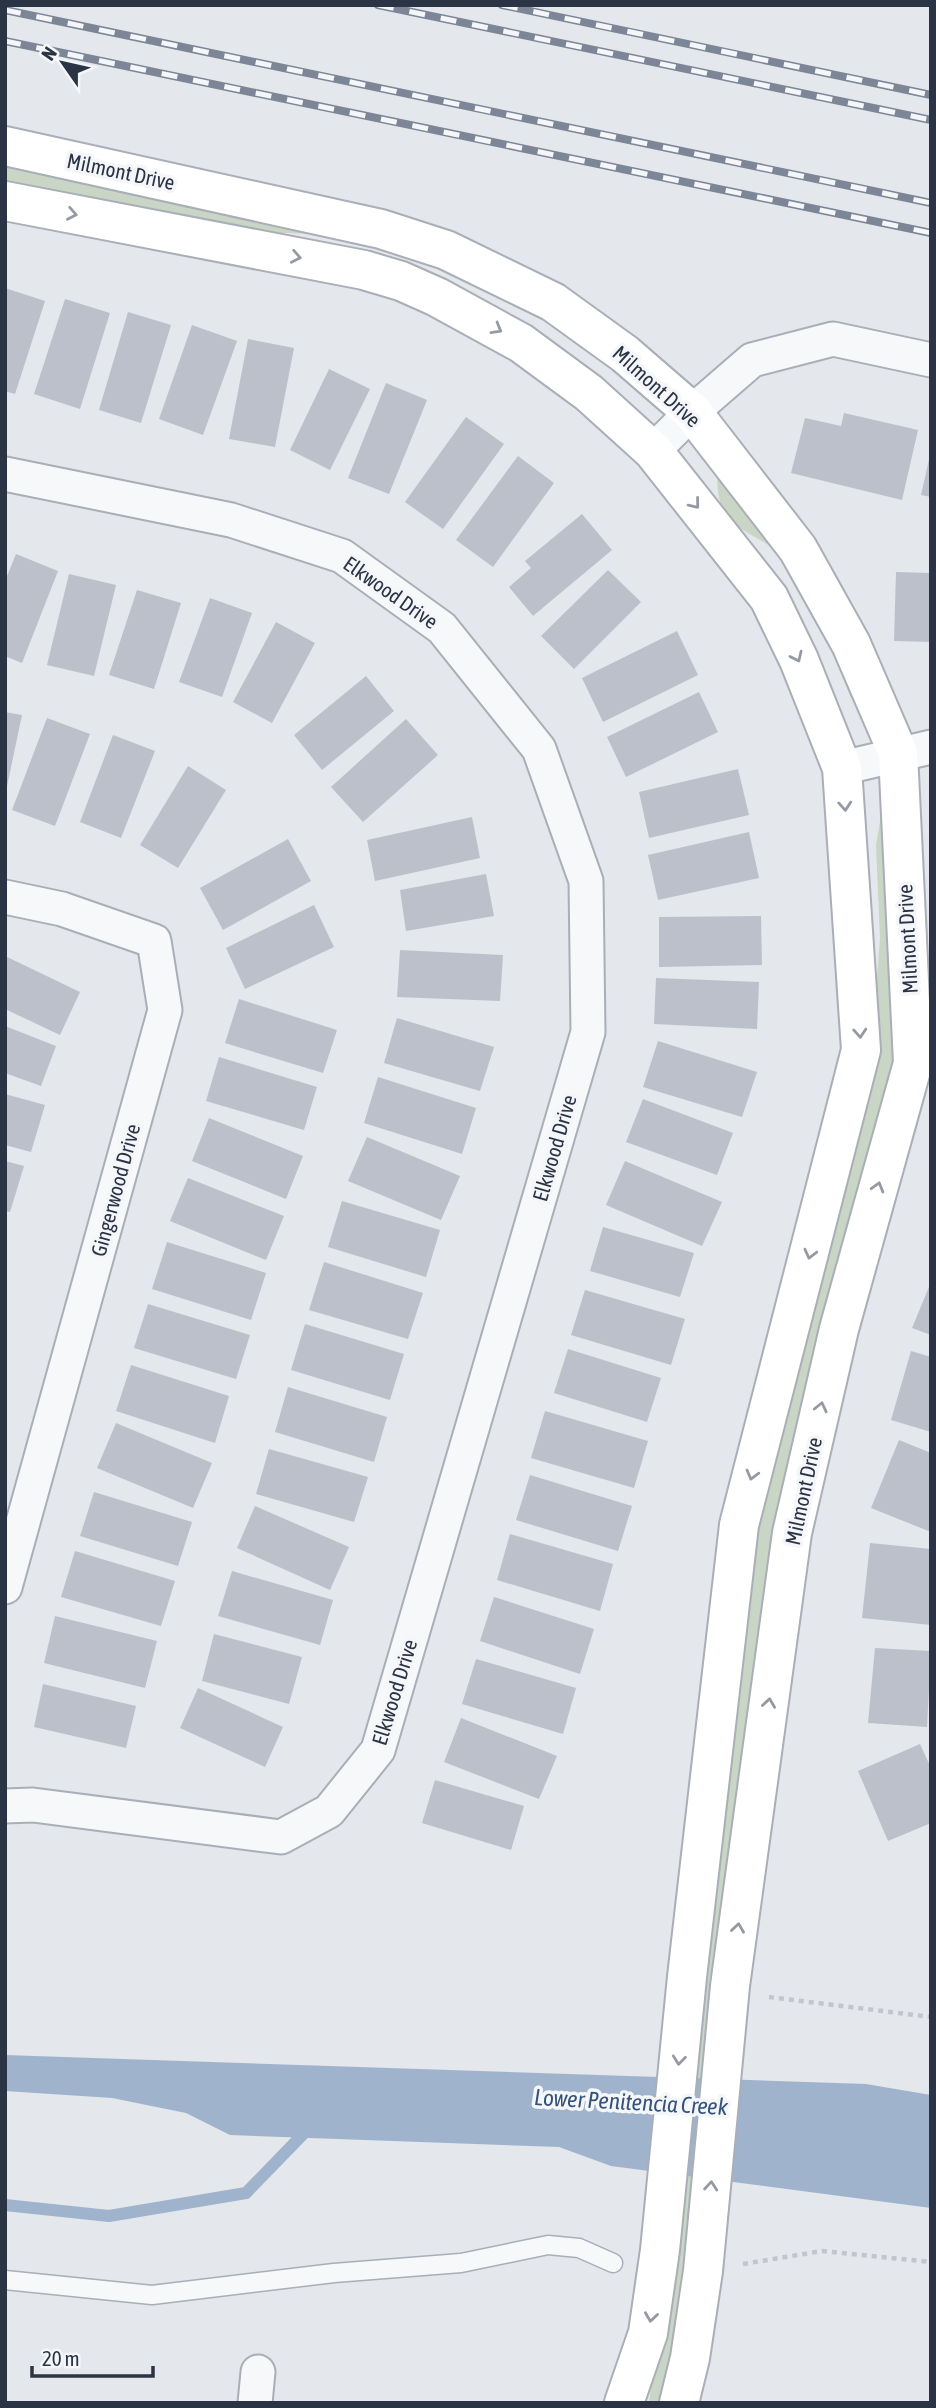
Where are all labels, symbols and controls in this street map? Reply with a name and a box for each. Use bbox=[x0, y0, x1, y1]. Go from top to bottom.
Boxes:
north arrow bbox=[28, 28, 98, 98]
text: N bbox=[37, 43, 61, 64]
street label: Milmont Drive bbox=[65, 148, 177, 194]
one-way arrow bbox=[66, 205, 78, 220]
one-way arrow bbox=[290, 248, 302, 263]
one-way arrow bbox=[490, 321, 503, 334]
street label: Milmont Drive bbox=[608, 341, 706, 431]
one-way arrow bbox=[687, 496, 700, 509]
street label: Elkwood Drive bbox=[339, 551, 443, 633]
one-way arrow bbox=[789, 650, 803, 662]
one-way arrow bbox=[837, 801, 852, 812]
street label: Milmont Drive bbox=[892, 884, 922, 994]
one-way arrow bbox=[852, 1028, 867, 1039]
street label: Elkwood Drive bbox=[527, 1092, 581, 1204]
street label: Gingerwood Drive bbox=[86, 1121, 144, 1259]
one-way arrow bbox=[870, 1181, 885, 1193]
one-way arrow bbox=[804, 1248, 818, 1260]
one-way arrow bbox=[813, 1401, 827, 1413]
street label: Milmont Drive bbox=[780, 1435, 826, 1547]
one-way arrow bbox=[746, 1468, 760, 1480]
street label: Elkwood Drive bbox=[367, 1636, 421, 1748]
one-way arrow bbox=[761, 1697, 776, 1709]
one-way arrow bbox=[730, 1922, 745, 1934]
one-way arrow bbox=[672, 2055, 687, 2066]
water label: Lower Penitencia Creek bbox=[533, 2084, 729, 2120]
one-way arrow bbox=[703, 2180, 718, 2191]
one-way arrow bbox=[643, 2311, 658, 2323]
scale bar bbox=[32, 2334, 152, 2378]
text: 20 m bbox=[42, 2346, 80, 2370]

